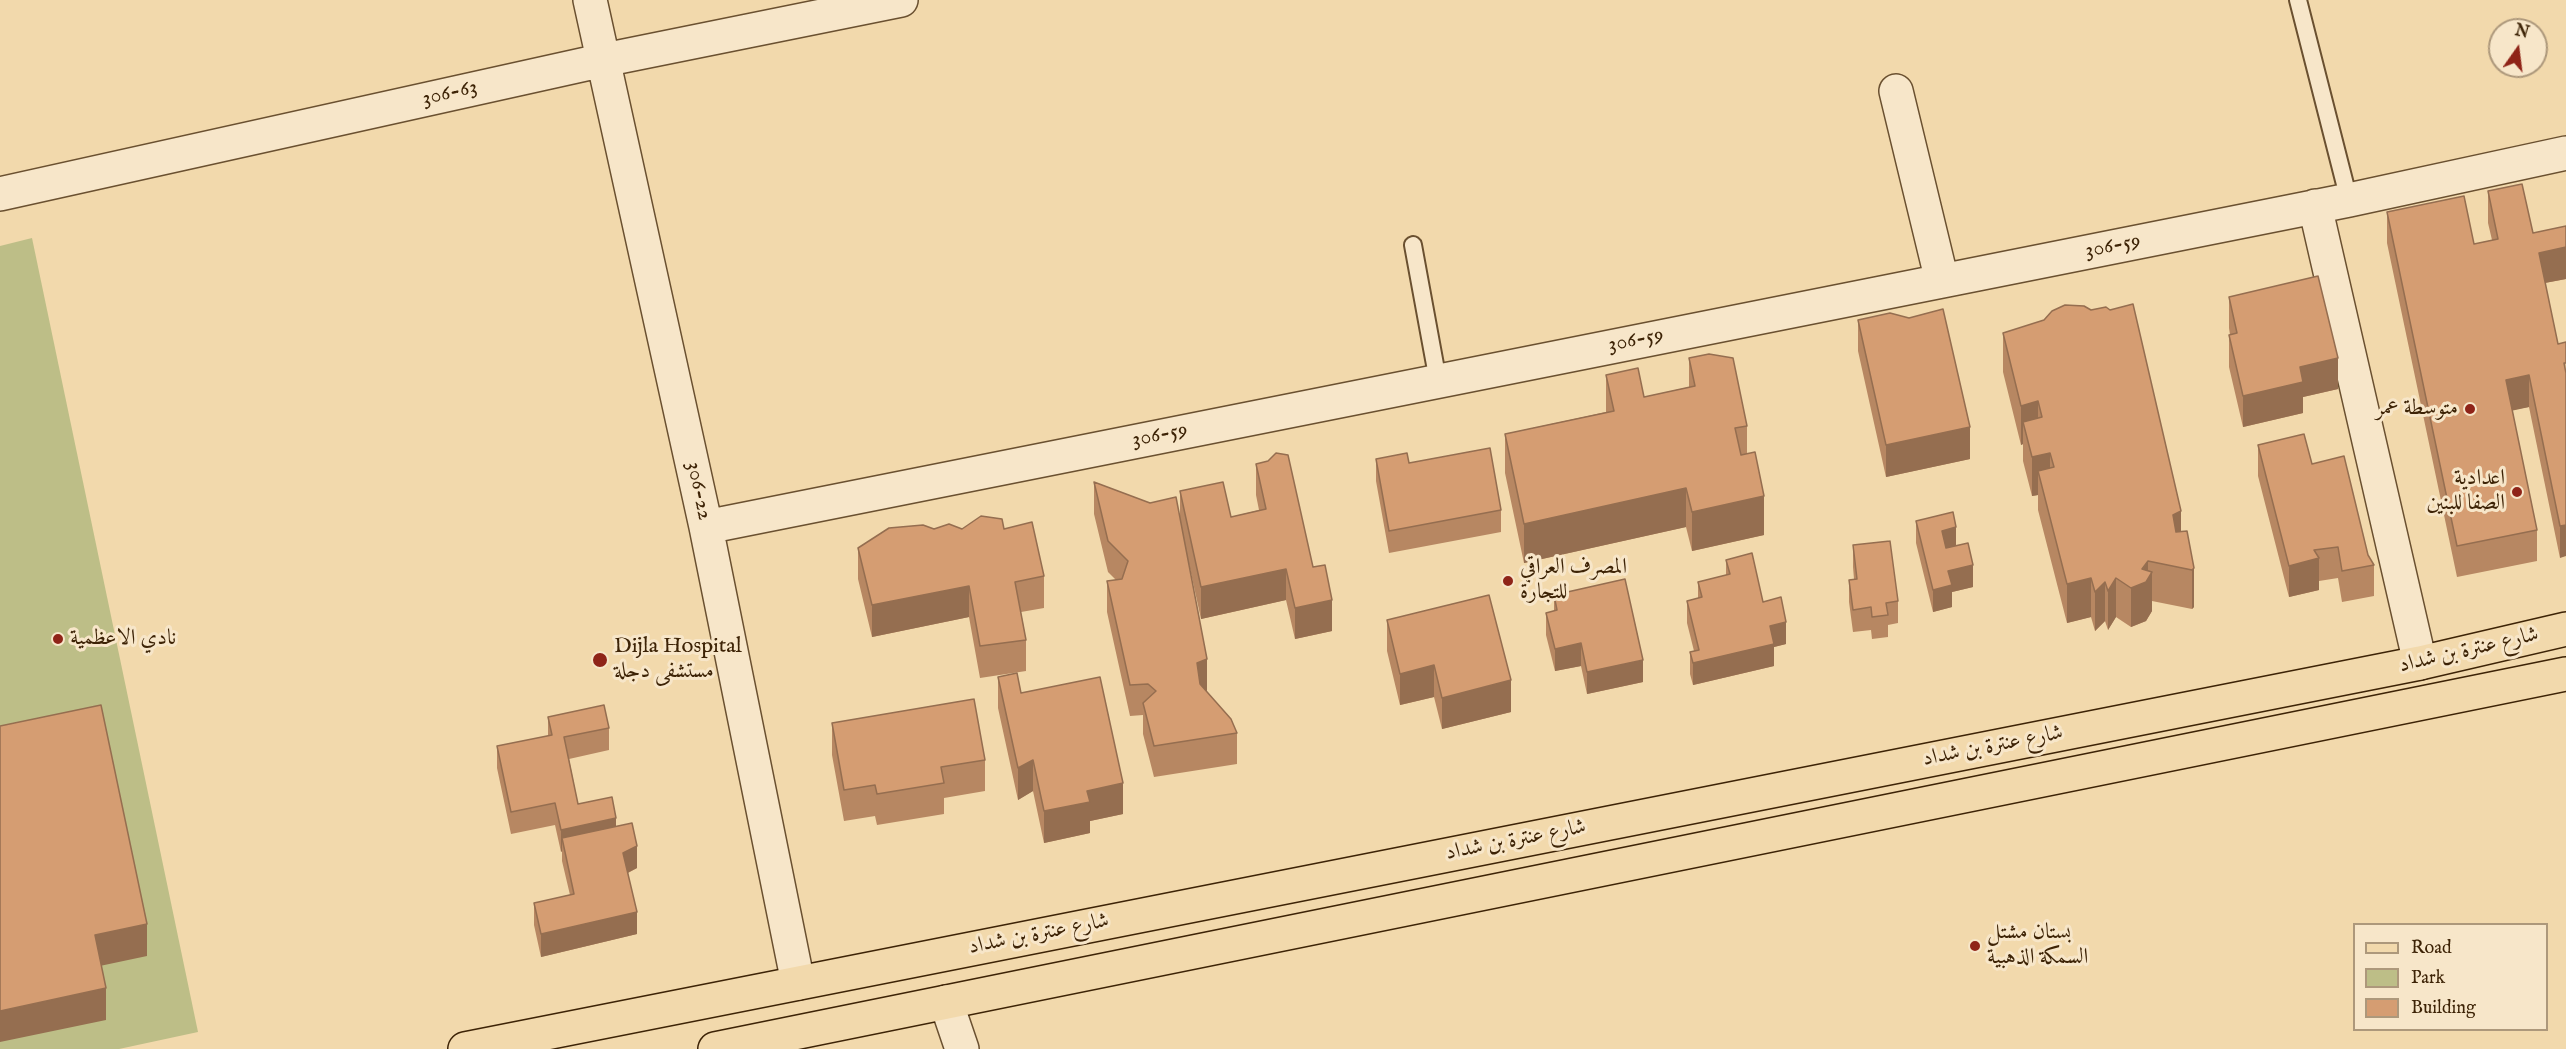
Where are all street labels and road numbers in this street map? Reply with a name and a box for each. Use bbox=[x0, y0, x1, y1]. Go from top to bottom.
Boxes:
street label: 306-63 bbox=[420, 75, 480, 113]
street label: 306-59 bbox=[2083, 229, 2143, 265]
street label: 306-59 bbox=[1606, 323, 1666, 359]
street label: 306-59 bbox=[1130, 418, 1190, 454]
street label: 306-22 bbox=[679, 459, 717, 523]
street label: شارع عنترة بن شداد bbox=[2397, 622, 2541, 680]
street label: شارع عنترة بن شداد bbox=[1920, 720, 2066, 774]
street label: شارع عنترة بن شداد bbox=[1443, 814, 1589, 868]
street label: شارع عنترة بن شداد bbox=[966, 908, 1112, 962]

